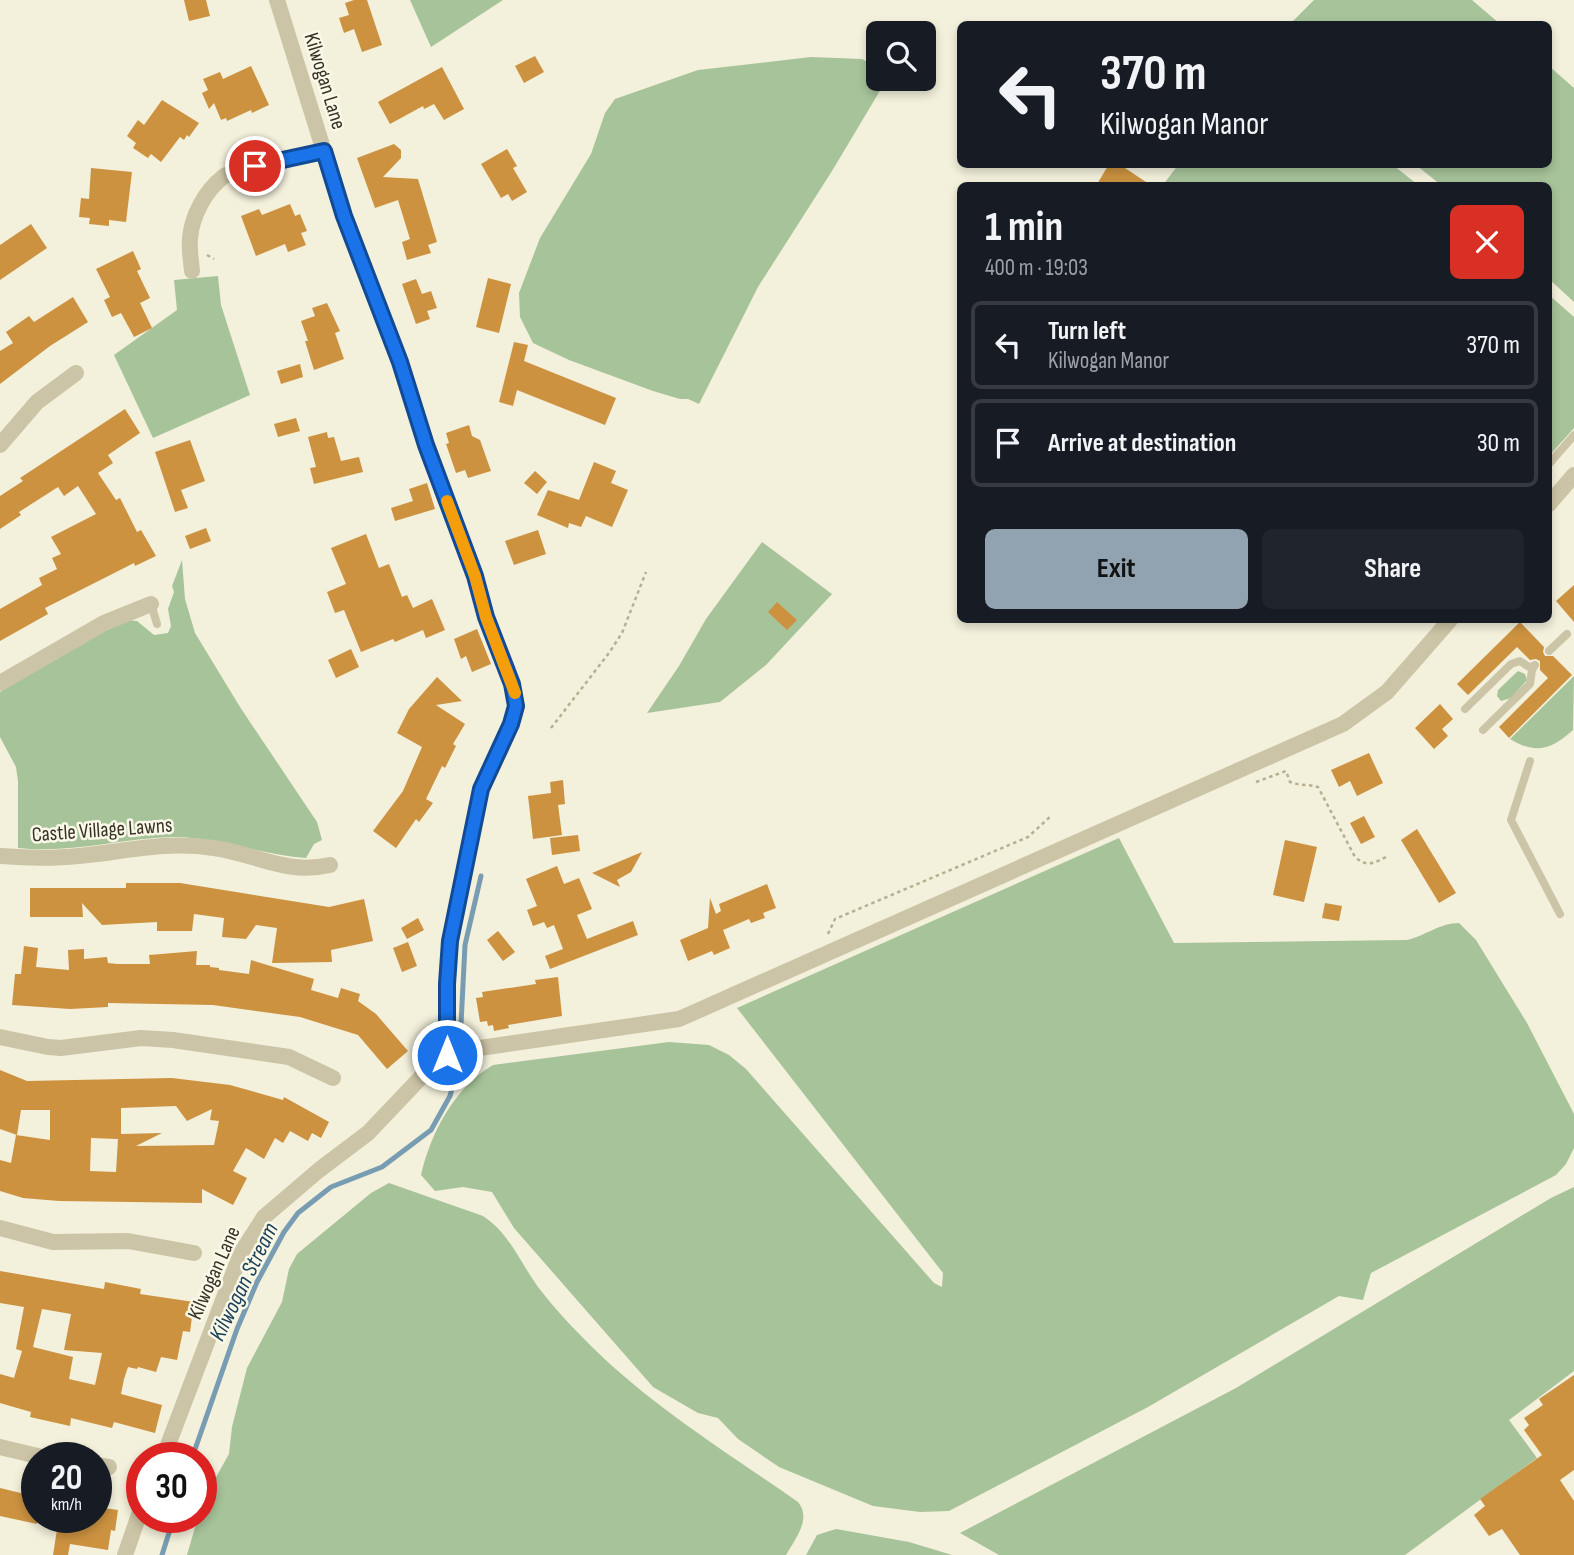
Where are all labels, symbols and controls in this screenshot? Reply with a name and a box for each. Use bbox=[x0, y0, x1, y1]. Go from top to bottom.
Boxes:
map controls bbox=[866, 21, 936, 91]
button: search bbox=[866, 21, 936, 91]
street label: Kilwogan Lane bbox=[298, 30, 352, 132]
text: 370 m bbox=[1100, 45, 1207, 104]
icon: left bbox=[985, 49, 1076, 140]
text: Kilwogan Manor bbox=[1100, 105, 1268, 144]
pin bbox=[225, 136, 285, 196]
icon: arrive bbox=[236, 147, 274, 185]
text: 1 min bbox=[985, 202, 1063, 253]
button: close bbox=[1450, 205, 1524, 279]
text: 400 m · 19:03 bbox=[985, 254, 1088, 282]
text: Turn left bbox=[1048, 316, 1126, 347]
icon: left bbox=[989, 326, 1027, 364]
text: 370 m bbox=[1466, 330, 1520, 361]
text: Kilwogan Manor bbox=[1048, 347, 1169, 375]
icon: arrive bbox=[989, 424, 1027, 462]
text: Arrive at destination bbox=[1048, 428, 1236, 459]
text: 30 m bbox=[1477, 428, 1520, 459]
button: Exit bbox=[985, 529, 1248, 609]
button: Share bbox=[1262, 529, 1524, 609]
street label: Castle Village Lawns bbox=[31, 813, 173, 847]
position arrow bbox=[410, 1018, 484, 1092]
water label: Kilwogan Stream bbox=[203, 1218, 285, 1346]
street label: Kilwogan Lane bbox=[182, 1222, 246, 1324]
speed limit sign: 30 bbox=[126, 1442, 217, 1533]
text: 20 bbox=[51, 1457, 83, 1500]
text: km/h bbox=[51, 1494, 82, 1515]

